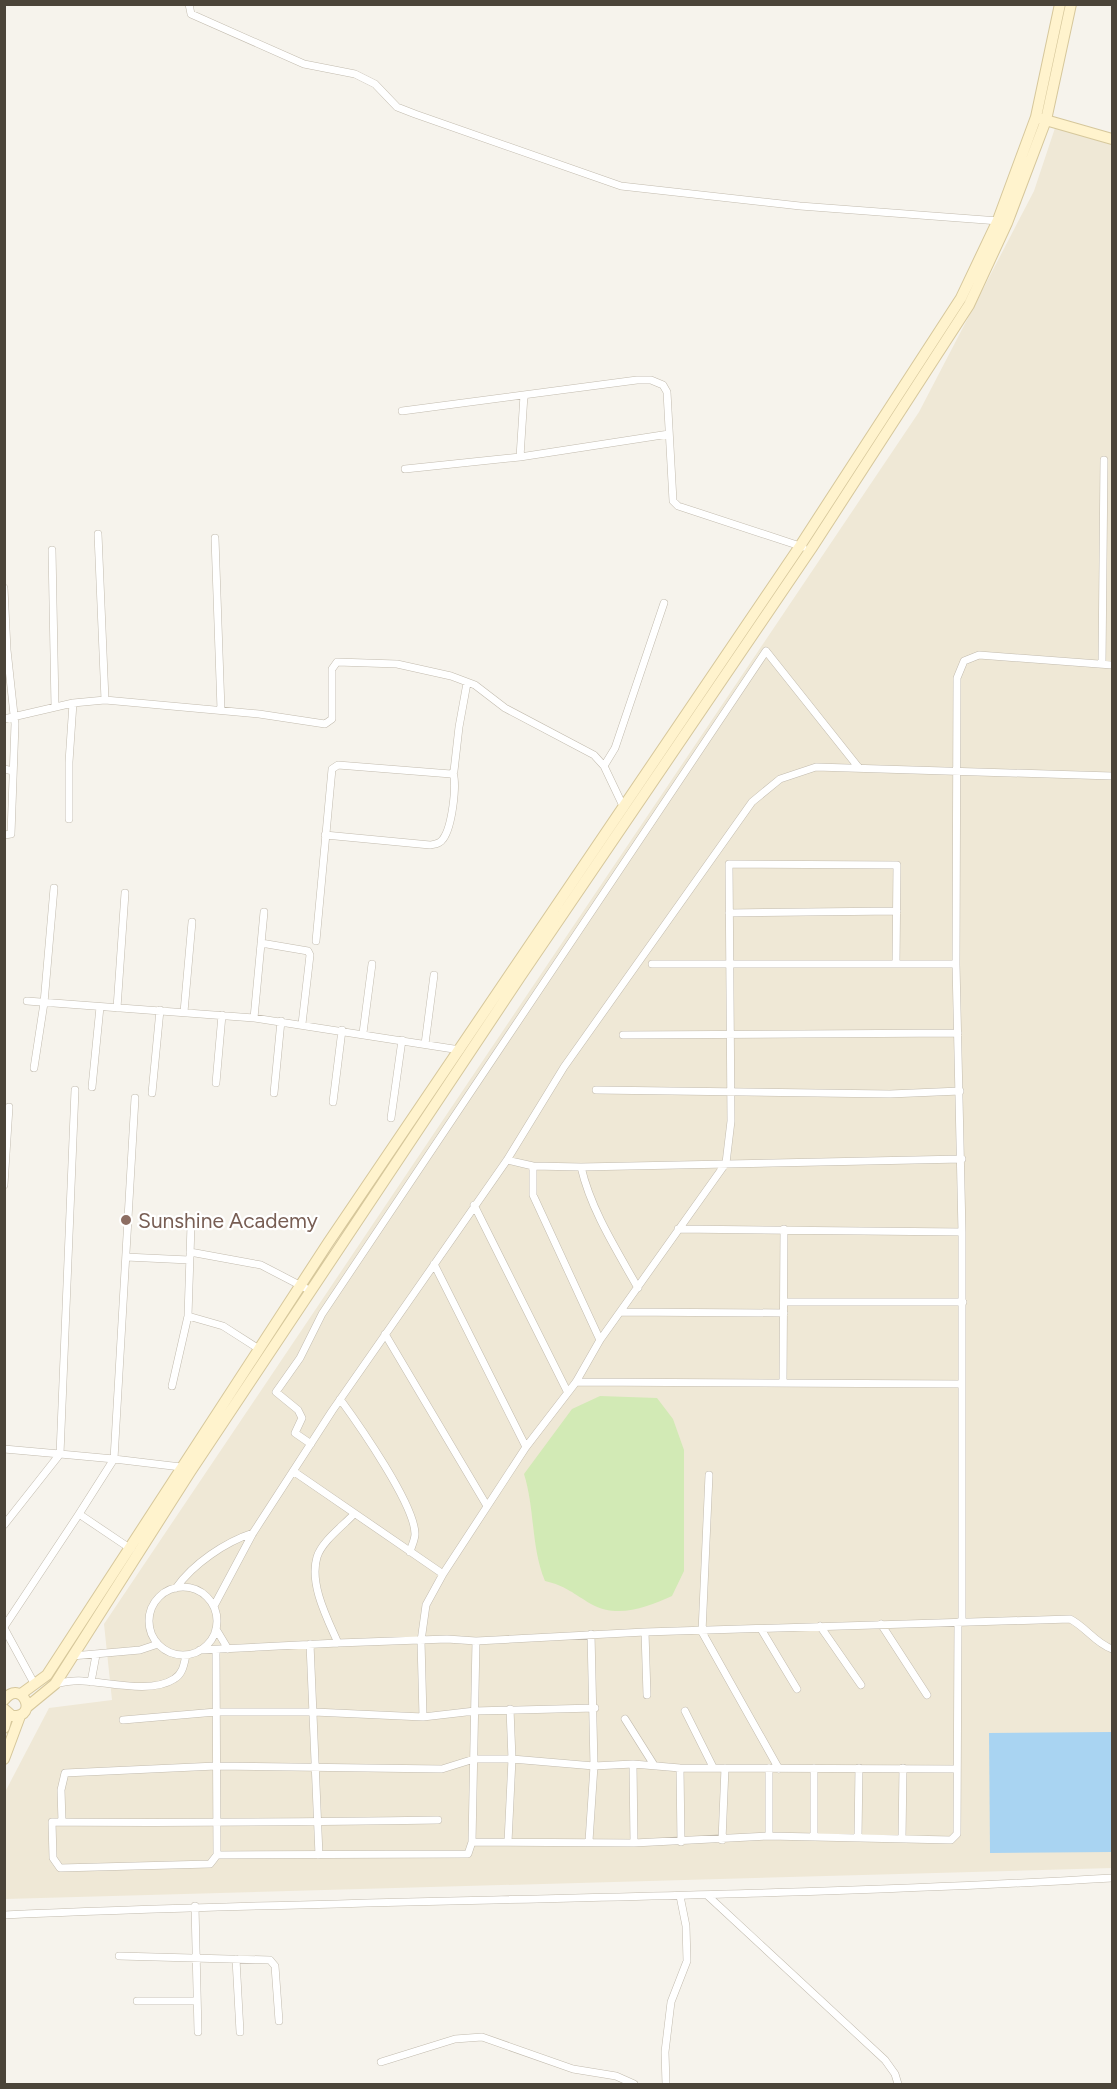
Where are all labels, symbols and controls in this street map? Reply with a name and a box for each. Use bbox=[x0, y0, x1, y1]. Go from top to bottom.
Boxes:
place label: Sunshine Academy bbox=[138, 1208, 318, 1233]
marker: Sunshine Academy bbox=[119, 1213, 133, 1227]

